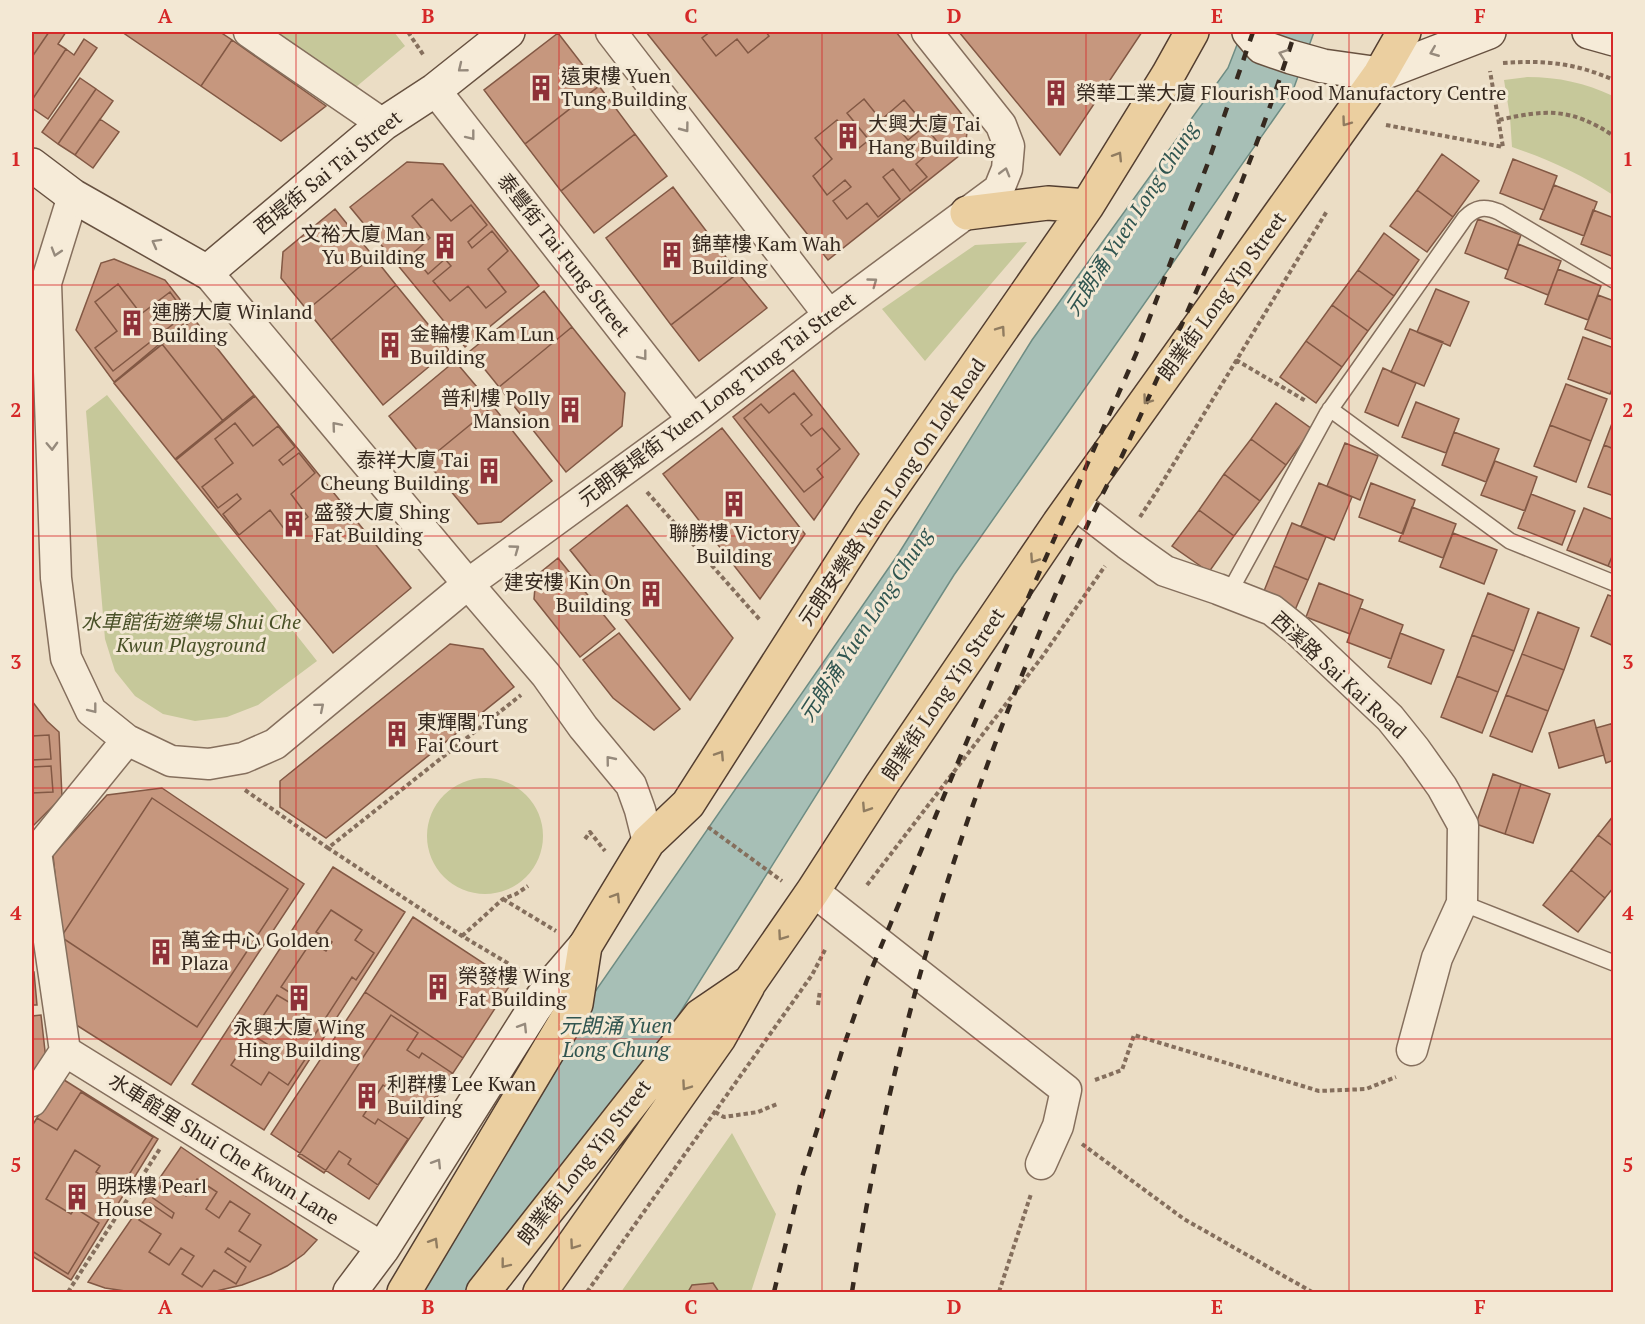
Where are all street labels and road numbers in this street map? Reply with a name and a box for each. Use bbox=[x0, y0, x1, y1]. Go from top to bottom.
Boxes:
street label: 西堤街 Sai Tai Street bbox=[248, 103, 408, 240]
street label: 泰豐街 Tai Fung Street bbox=[492, 167, 637, 342]
street label: 朗業街 Long Yip Street bbox=[1151, 205, 1292, 386]
street label: 元朗東堤街 Yuen Long Tung Tai Street bbox=[573, 285, 861, 512]
street label: 元朗安樂路 Yuen Long On Lok Road bbox=[792, 353, 991, 631]
street label: 朗業街 Long Yip Street bbox=[875, 602, 1011, 785]
street label: 西溪路 Sai Kai Road bbox=[1266, 605, 1413, 744]
street label: 水車館里 Shui Che Kwun Lane bbox=[104, 1066, 345, 1231]
street label: 朗業街 Long Yip Street bbox=[511, 1073, 657, 1250]

